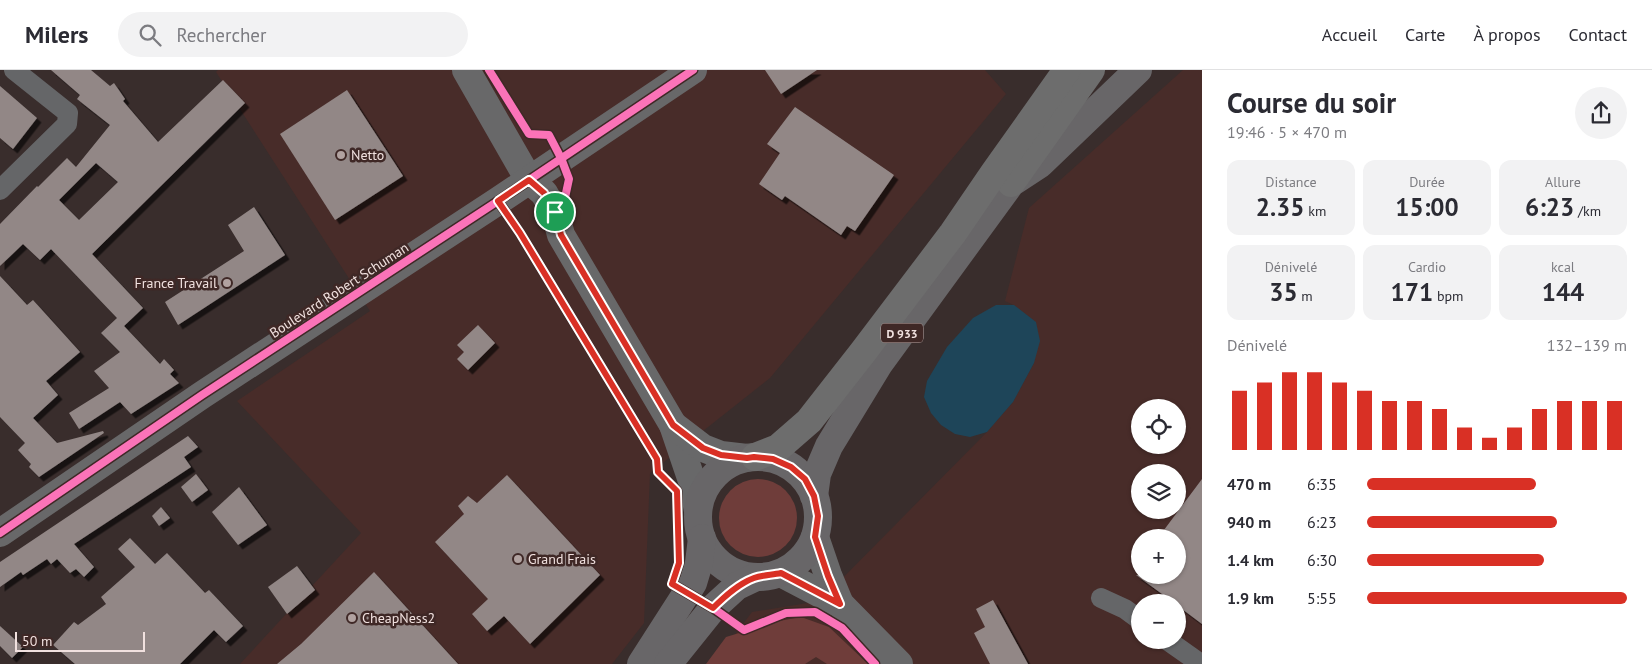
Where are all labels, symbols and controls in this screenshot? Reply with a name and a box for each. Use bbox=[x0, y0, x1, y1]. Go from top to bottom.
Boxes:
search box bbox=[118, 12, 468, 57]
text: Milers bbox=[25, 19, 88, 50]
icon: search bbox=[136, 21, 164, 49]
text: Rechercher bbox=[176, 23, 266, 47]
text: Accueil bbox=[1322, 23, 1377, 46]
text: Carte bbox=[1405, 23, 1446, 46]
text: À propos bbox=[1474, 23, 1541, 46]
text: Contact bbox=[1569, 23, 1627, 46]
text: Course du soir bbox=[1227, 84, 1396, 121]
button: share bbox=[1575, 87, 1627, 139]
text: 19:46 · 5 × 470 m bbox=[1227, 122, 1347, 142]
place label: Netto bbox=[351, 146, 384, 164]
marker: Netto bbox=[335, 149, 347, 161]
text: Distance bbox=[1265, 173, 1317, 191]
text: Durée bbox=[1409, 173, 1445, 191]
text: Allure bbox=[1545, 173, 1581, 191]
pin bbox=[534, 191, 576, 233]
text: 2.35 bbox=[1256, 191, 1304, 223]
text: 15:00 bbox=[1395, 191, 1459, 223]
text: 6:23 bbox=[1525, 191, 1574, 223]
icon: arrive bbox=[541, 198, 569, 226]
text: km bbox=[1304, 202, 1326, 220]
text: /km bbox=[1574, 202, 1601, 220]
street label: Boulevard Robert Schuman bbox=[266, 238, 412, 342]
text: Dénivelé bbox=[1265, 258, 1317, 276]
text: Cardio bbox=[1408, 258, 1446, 276]
text: kcal bbox=[1551, 258, 1575, 276]
place label: France Travail bbox=[134, 274, 217, 292]
text: 35 bbox=[1269, 276, 1298, 308]
text: 171 bbox=[1391, 276, 1433, 308]
text: 144 bbox=[1542, 276, 1584, 308]
marker: France Travail bbox=[221, 277, 233, 289]
text: m bbox=[1298, 287, 1313, 305]
text: bpm bbox=[1433, 287, 1463, 305]
road number: D 933 bbox=[881, 324, 923, 342]
text: Dénivelé bbox=[1227, 335, 1287, 355]
text: 132–139 m bbox=[1547, 335, 1627, 355]
map controls bbox=[1131, 399, 1186, 649]
button: locate bbox=[1131, 399, 1186, 454]
button: layers bbox=[1131, 464, 1186, 519]
text: 470 m bbox=[1227, 474, 1271, 494]
text: 6:35 bbox=[1307, 474, 1337, 494]
text: 940 m bbox=[1227, 512, 1271, 532]
text: 6:23 bbox=[1307, 512, 1337, 532]
button: + bbox=[1131, 529, 1186, 584]
place label: Grand Frais bbox=[528, 550, 596, 568]
text: 1.4 km bbox=[1227, 550, 1274, 570]
text: 6:30 bbox=[1307, 550, 1337, 570]
marker: Grand Frais bbox=[512, 553, 524, 565]
text: 1.9 km bbox=[1227, 588, 1274, 608]
text: 5:55 bbox=[1307, 588, 1337, 608]
button: − bbox=[1131, 594, 1186, 649]
place label: CheapNess2 bbox=[362, 609, 435, 627]
marker: CheapNess2 bbox=[346, 612, 358, 624]
scale bar bbox=[15, 629, 145, 652]
text: 50 m bbox=[22, 632, 52, 650]

